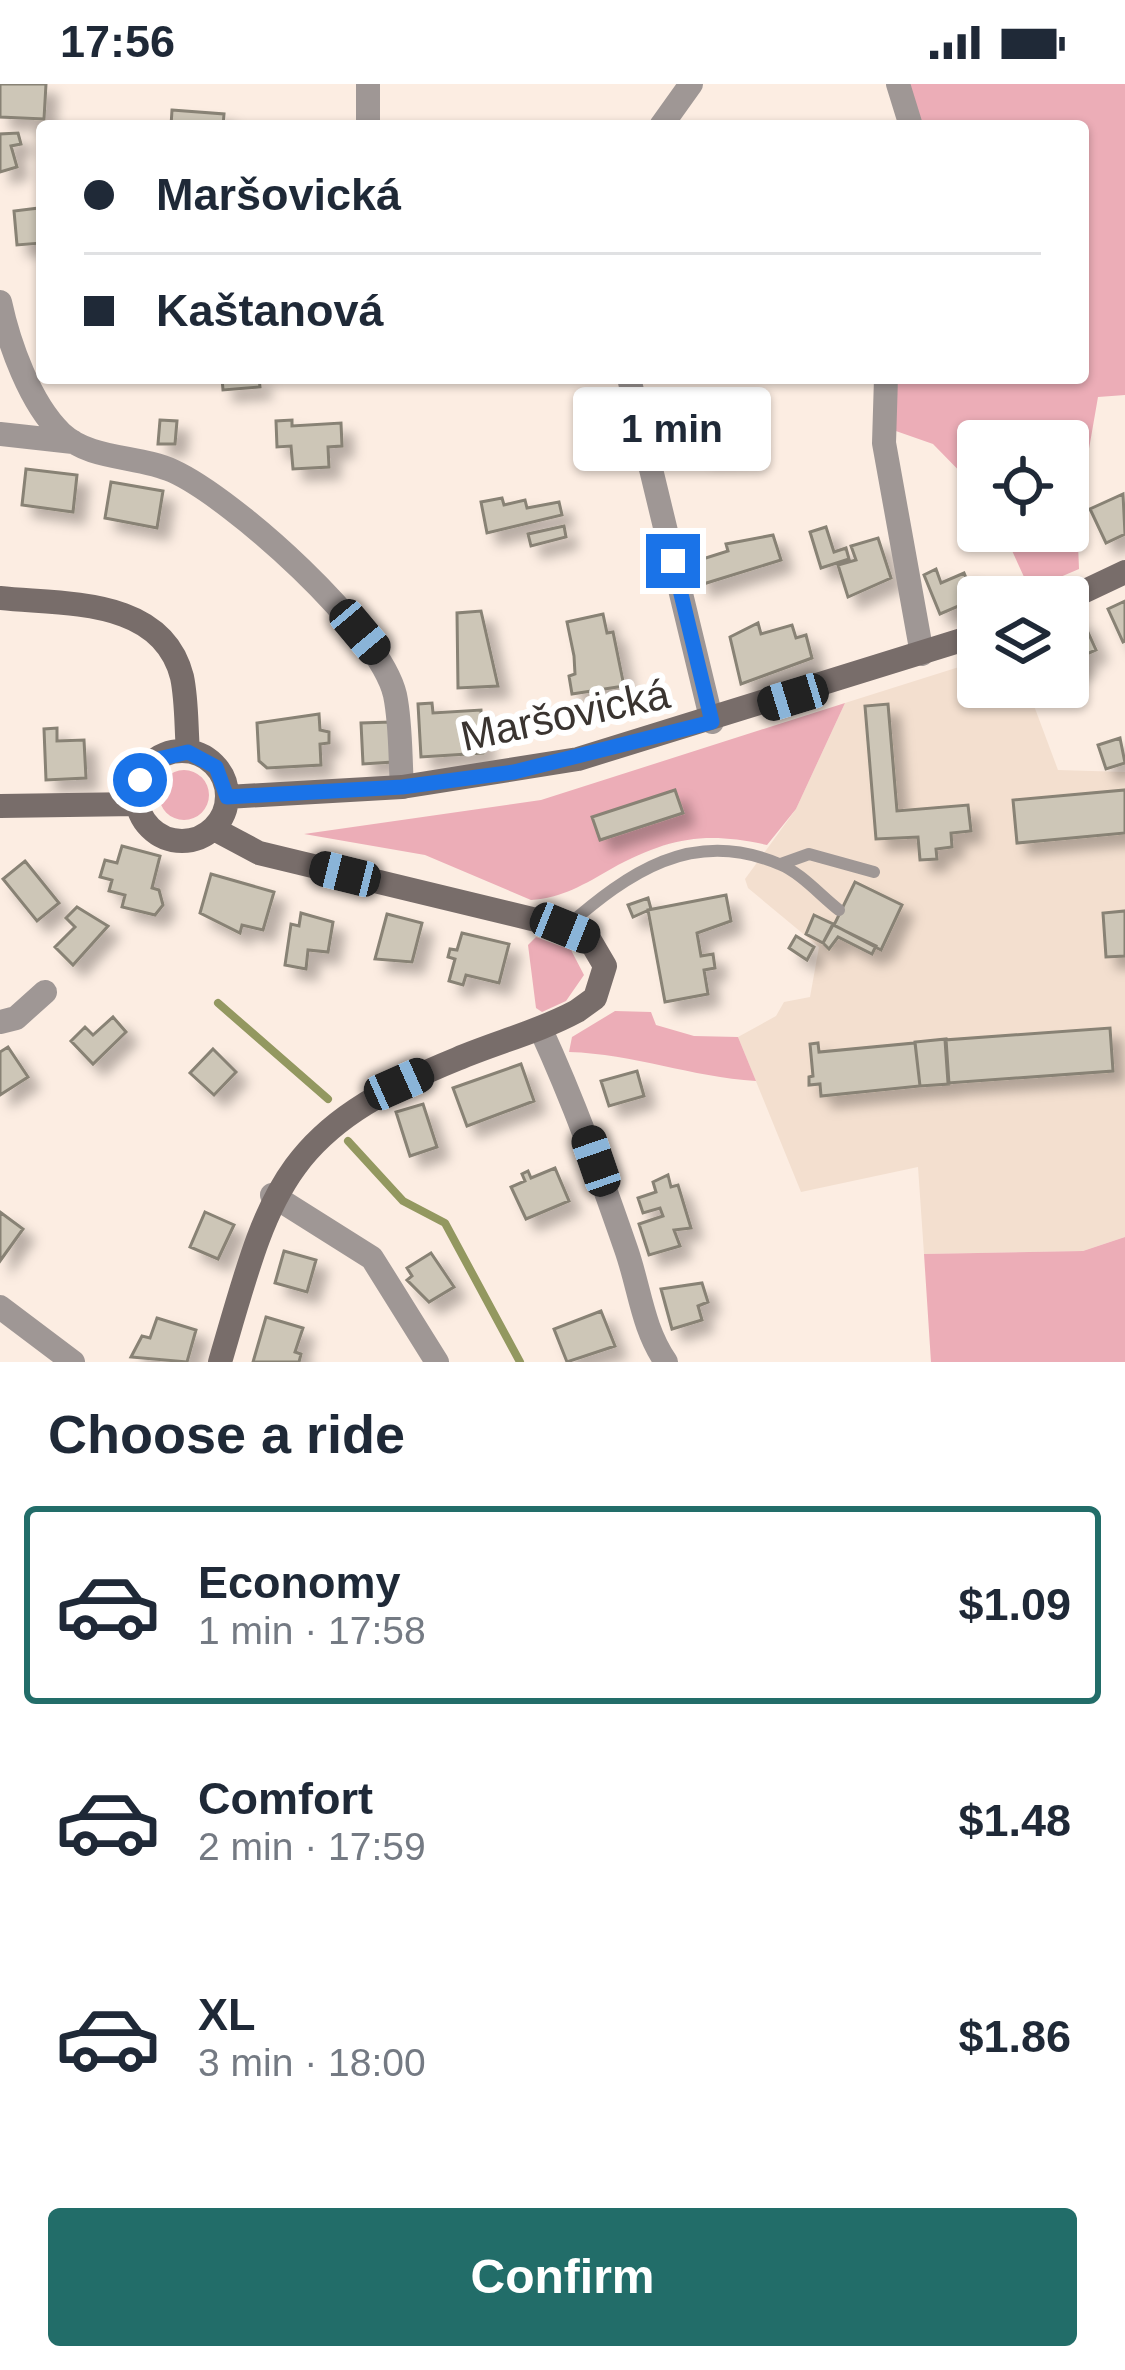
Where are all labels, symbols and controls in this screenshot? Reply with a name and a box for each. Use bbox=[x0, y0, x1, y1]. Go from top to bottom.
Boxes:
text: 17:56 bbox=[60, 16, 175, 67]
text: Maršovická bbox=[156, 169, 401, 220]
text: Kaštanová bbox=[156, 285, 384, 336]
callout: 1 min bbox=[574, 387, 772, 471]
text: 1 min bbox=[621, 407, 723, 450]
map controls bbox=[957, 420, 1089, 708]
button: locate bbox=[957, 420, 1089, 552]
route end bbox=[646, 534, 700, 588]
button: layers bbox=[957, 576, 1089, 708]
car bbox=[323, 593, 397, 671]
car bbox=[753, 669, 833, 725]
street label: Maršovická bbox=[456, 670, 674, 760]
route start bbox=[113, 753, 167, 807]
car bbox=[306, 848, 384, 900]
car bbox=[525, 898, 605, 958]
car bbox=[359, 1053, 439, 1115]
car bbox=[567, 1121, 625, 1201]
text: Choose a ride bbox=[48, 1404, 405, 1464]
icon: car bbox=[54, 1551, 162, 1659]
text: Economy bbox=[198, 1557, 401, 1608]
text: $1.09 bbox=[958, 1579, 1071, 1630]
text: 1 min · 17:58 bbox=[198, 1609, 426, 1652]
icon: car bbox=[54, 1767, 162, 1875]
text: Comfort bbox=[198, 1773, 373, 1824]
text: $1.48 bbox=[958, 1795, 1071, 1846]
text: 2 min · 17:59 bbox=[198, 1825, 426, 1868]
icon: car bbox=[54, 1983, 162, 2091]
text: XL bbox=[198, 1989, 256, 2040]
text: $1.86 bbox=[958, 2011, 1071, 2062]
text: 3 min · 18:00 bbox=[198, 2041, 426, 2084]
button: Confirm bbox=[48, 2208, 1077, 2346]

